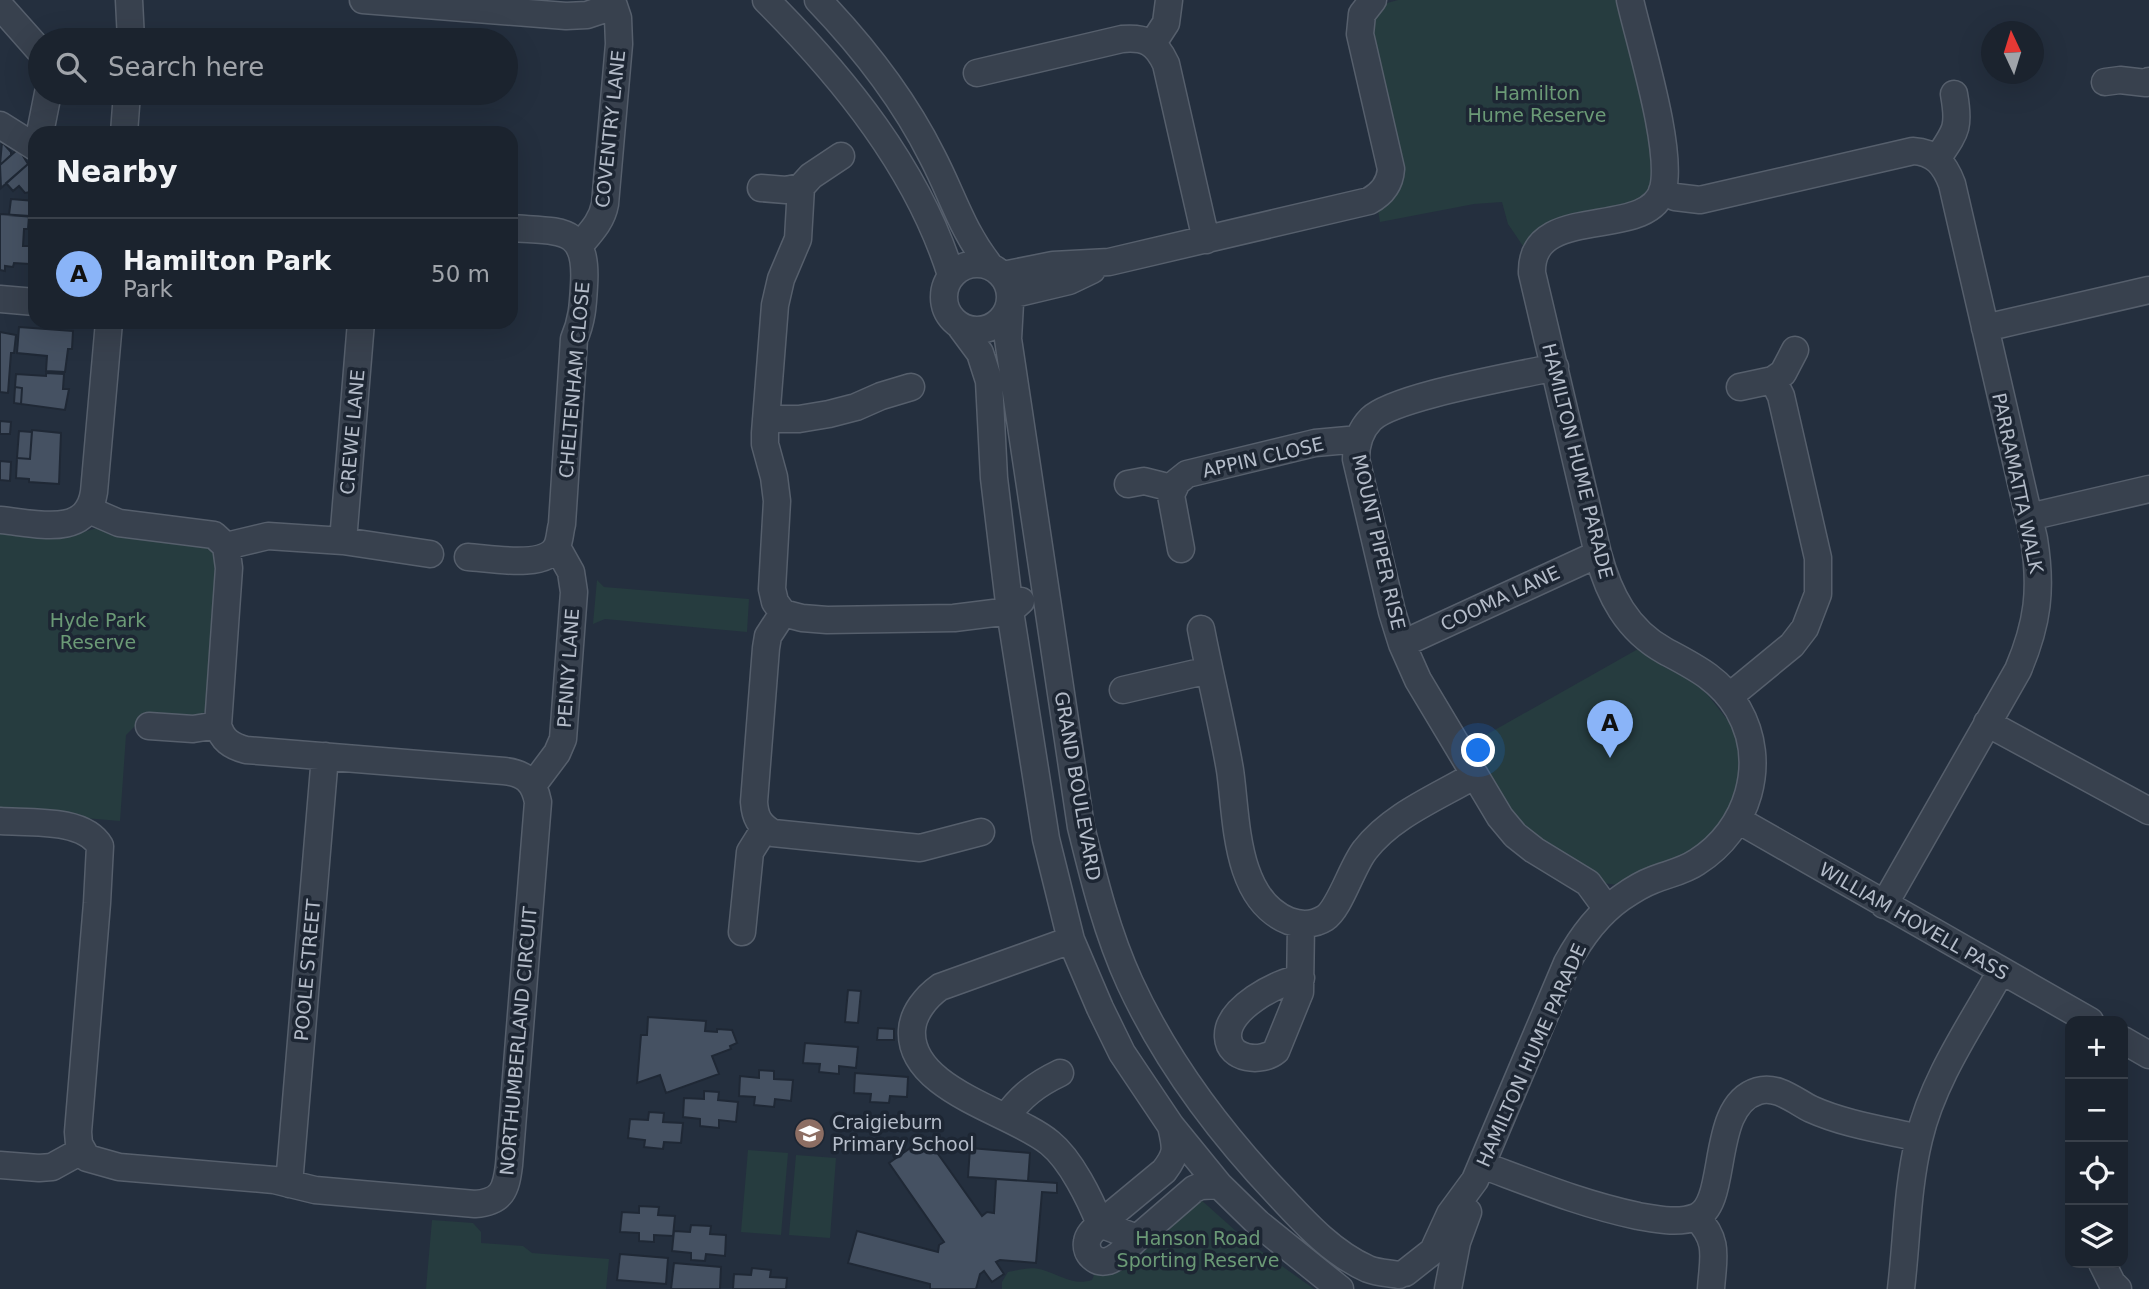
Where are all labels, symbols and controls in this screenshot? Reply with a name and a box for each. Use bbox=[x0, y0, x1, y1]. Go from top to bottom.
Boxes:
north arrow bbox=[1981, 21, 2044, 84]
search box bbox=[28, 28, 518, 105]
icon: search bbox=[52, 48, 90, 86]
street label: COVENTRY LANE bbox=[591, 49, 629, 209]
text: Search here bbox=[108, 52, 264, 82]
park label: Hamilton Hume Reserve bbox=[1468, 82, 1606, 126]
text: Nearby bbox=[56, 154, 178, 189]
text: Hamilton Park bbox=[123, 246, 331, 276]
text: A bbox=[70, 261, 88, 287]
text: 50 m bbox=[431, 261, 490, 287]
text: Park bbox=[123, 276, 173, 302]
street label: CHELTENHAM CLOSE bbox=[554, 281, 594, 479]
street label: HAMILTON HUME PARADE bbox=[1538, 341, 1618, 581]
street label: CREWE LANE bbox=[336, 369, 368, 495]
street label: PARRAMATTA WALK bbox=[1988, 391, 2048, 576]
street label: APPIN CLOSE bbox=[1200, 432, 1326, 482]
street label: MOUNT PIPER RISE bbox=[1348, 452, 1410, 632]
street label: COOMA LANE bbox=[1437, 561, 1563, 635]
street label: PENNY LANE bbox=[553, 607, 583, 729]
park label: Hyde Park Reserve bbox=[50, 609, 146, 653]
street label: GRAND BOULEVARD bbox=[1051, 690, 1105, 882]
pin: A bbox=[1587, 700, 1633, 758]
your location bbox=[1461, 733, 1495, 767]
street label: WILLIAM HOVELL PASS bbox=[1815, 858, 2013, 984]
street label: POOLE STREET bbox=[290, 898, 324, 1042]
street label: NORTHUMBERLAND CIRCUIT bbox=[495, 905, 541, 1176]
street label: HAMILTON HUME PARADE bbox=[1472, 940, 1590, 1170]
map controls bbox=[2065, 1016, 2128, 1268]
button: + bbox=[2065, 1016, 2128, 1079]
button: − bbox=[2065, 1079, 2128, 1142]
place label: Craigieburn Primary School bbox=[832, 1111, 975, 1155]
school or university icon: Craigieburn Primary School bbox=[792, 1116, 826, 1150]
button: locate bbox=[2065, 1142, 2128, 1205]
button: layers bbox=[2065, 1205, 2128, 1268]
park label: Hanson Road Sporting Reserve bbox=[1117, 1227, 1279, 1271]

